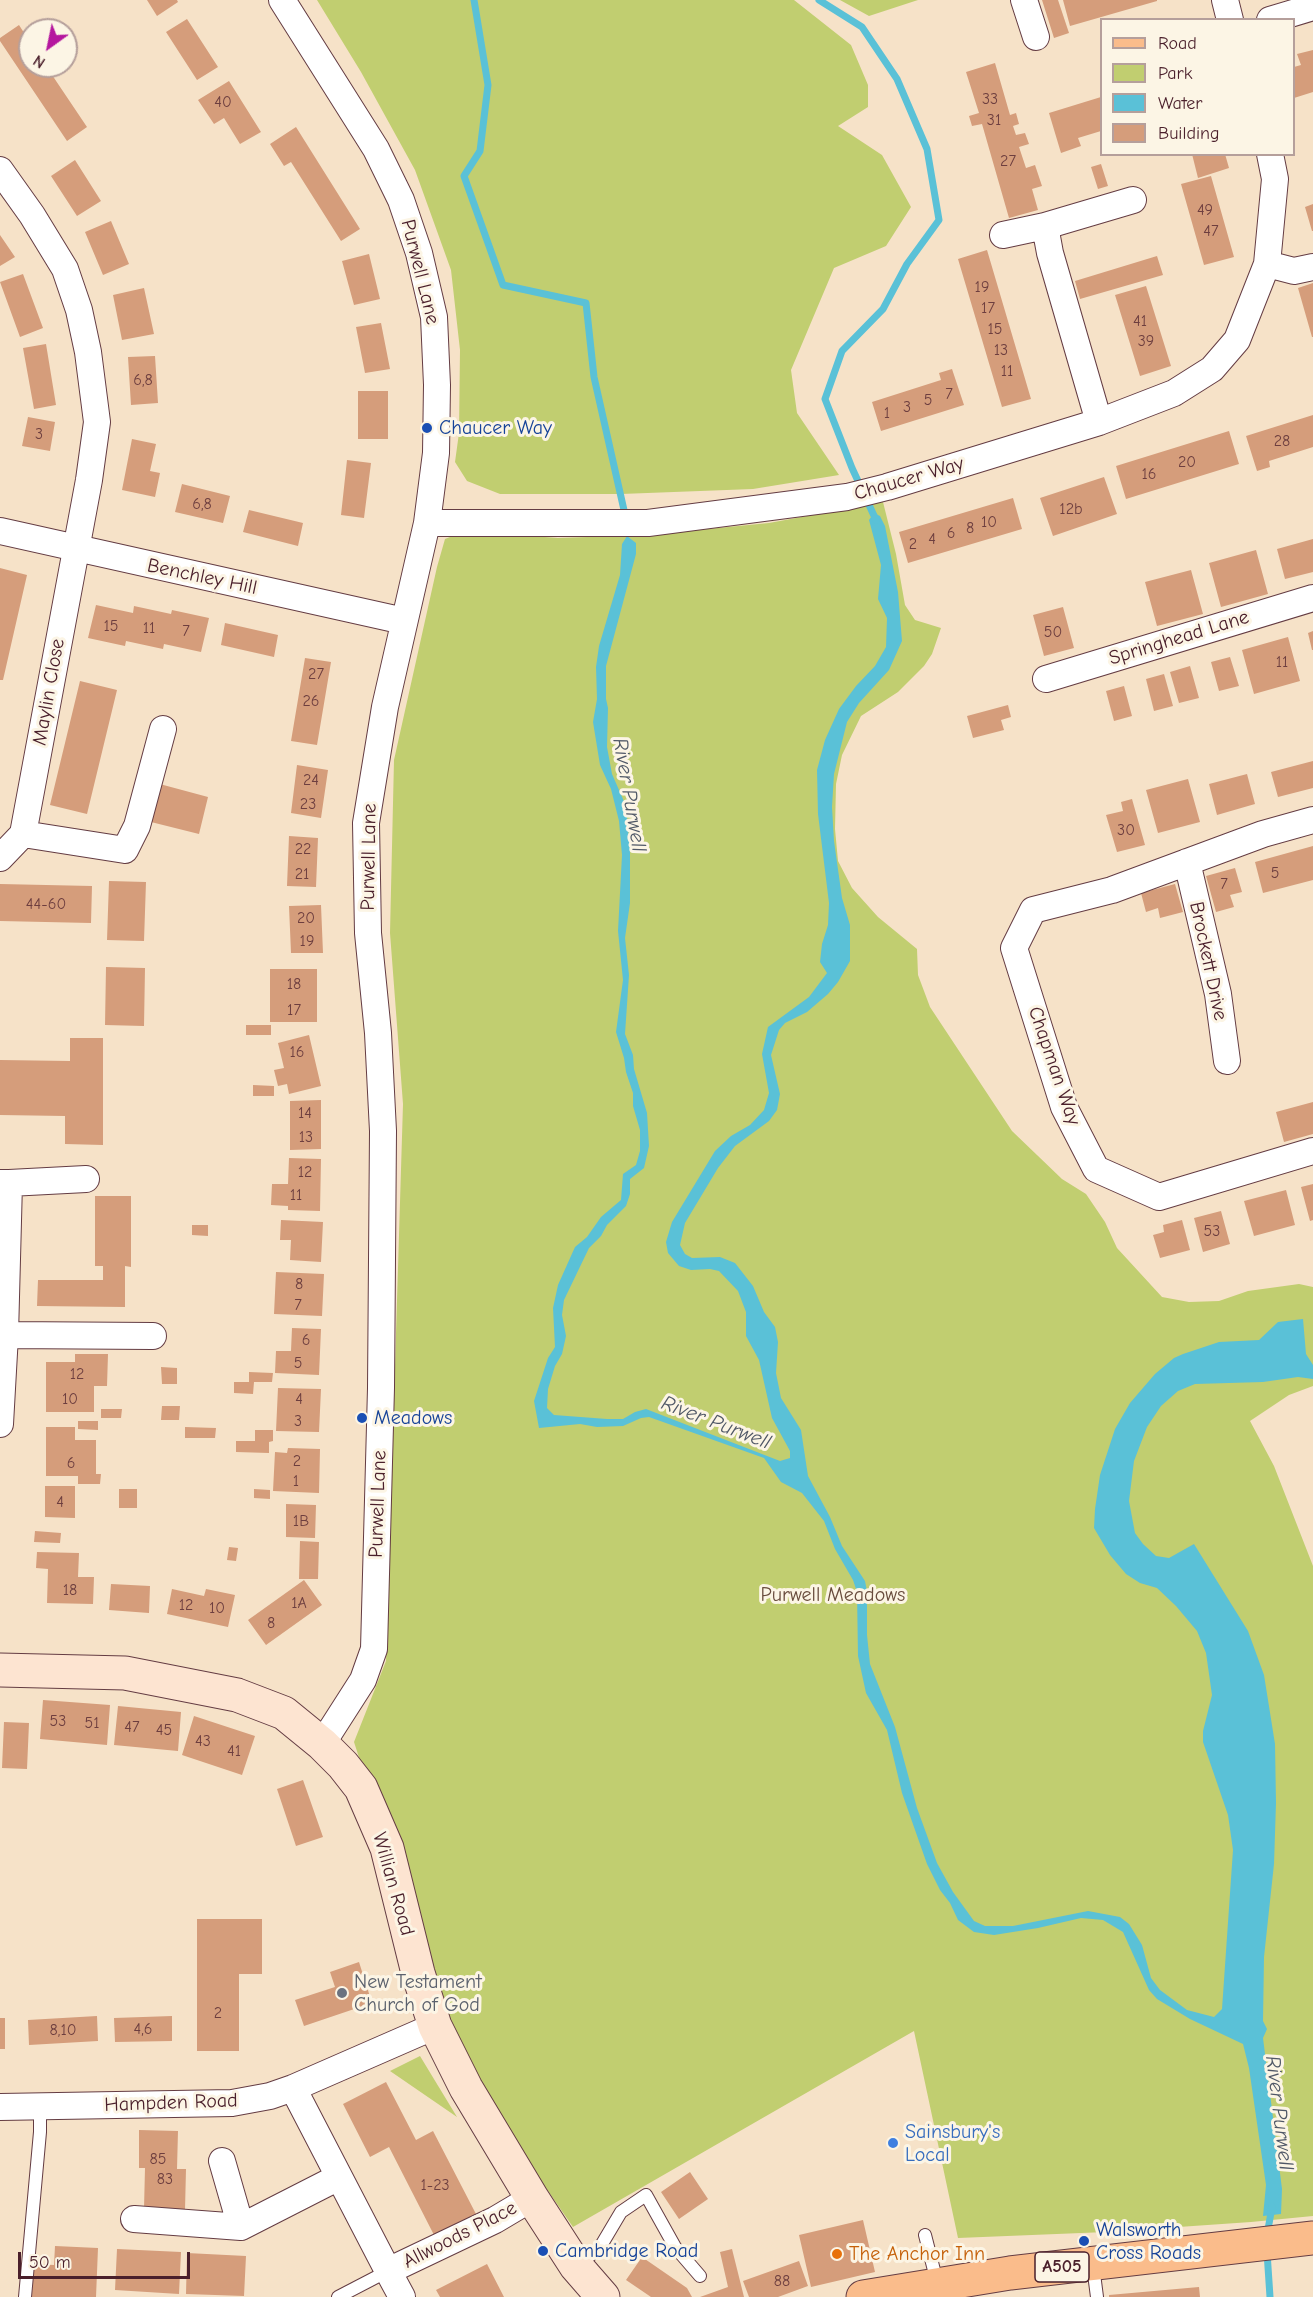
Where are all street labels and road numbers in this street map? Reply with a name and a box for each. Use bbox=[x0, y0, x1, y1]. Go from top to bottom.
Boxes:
street label: Purwell Lane bbox=[395, 217, 445, 327]
street label: Chaucer Way bbox=[851, 452, 967, 506]
street label: Benchley Hill bbox=[145, 554, 259, 600]
street label: Springhead Lane bbox=[1106, 605, 1252, 671]
street label: Maylin Close bbox=[28, 637, 70, 747]
street label: Purwell Lane bbox=[356, 803, 382, 911]
street label: Brockett Drive bbox=[1184, 899, 1232, 1023]
street label: Chapman Way bbox=[1023, 1004, 1085, 1128]
street label: Purwell Lane bbox=[364, 1450, 392, 1558]
street label: Willian Road bbox=[367, 1830, 419, 1938]
street label: Hampden Road bbox=[104, 2089, 238, 2117]
street label: Allwoods Place bbox=[399, 2196, 521, 2274]
road number: A505 bbox=[1035, 2252, 1089, 2282]

